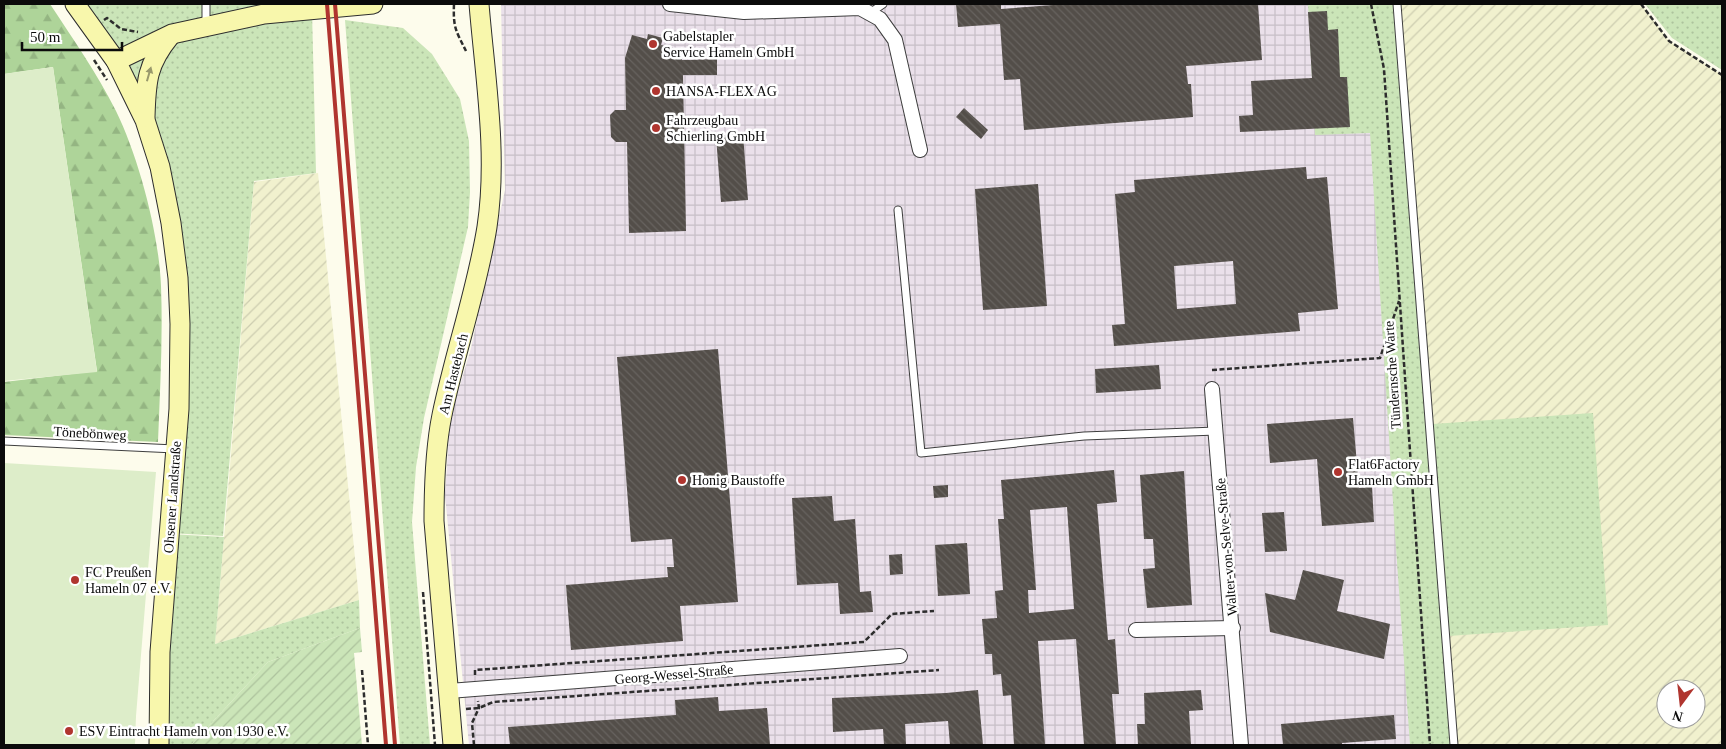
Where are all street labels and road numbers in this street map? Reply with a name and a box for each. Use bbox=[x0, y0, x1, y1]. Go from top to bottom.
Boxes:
street label: Tündernsche Warte bbox=[1381, 320, 1404, 430]
street label: Am Hastebach bbox=[436, 332, 471, 416]
street label: Tönebönweg bbox=[53, 424, 127, 443]
street label: Ohsener Landstraße bbox=[161, 440, 184, 554]
street label: Walter-von-Selve-Straße bbox=[1213, 477, 1240, 617]
street label: Georg-Wessel-Straße bbox=[614, 662, 734, 687]

